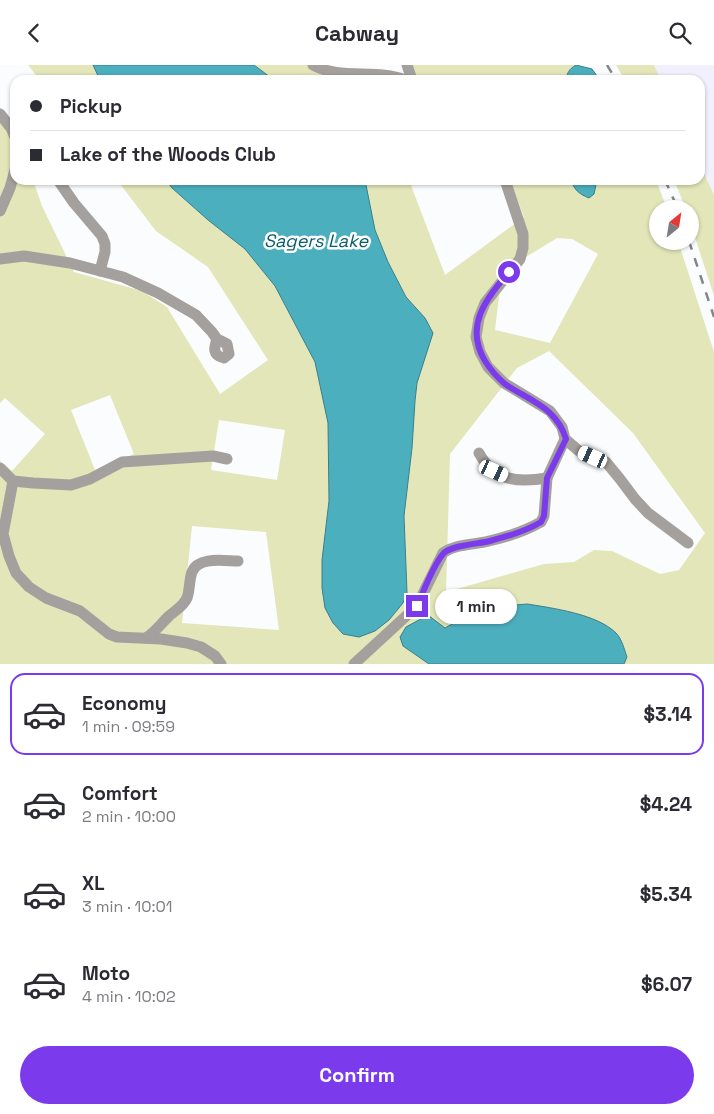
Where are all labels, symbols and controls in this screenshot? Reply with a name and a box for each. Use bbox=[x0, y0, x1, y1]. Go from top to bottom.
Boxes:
icon: back bbox=[20, 19, 48, 47]
text: Cabway bbox=[315, 19, 399, 47]
icon: search bbox=[666, 19, 694, 47]
text: Pickup bbox=[60, 94, 122, 119]
text: Lake of the Woods Club bbox=[60, 142, 276, 167]
north arrow bbox=[649, 200, 699, 250]
map controls bbox=[649, 200, 699, 250]
water label: Sagers Lake bbox=[264, 229, 369, 252]
route start bbox=[498, 261, 520, 283]
car bbox=[576, 444, 609, 470]
car bbox=[477, 458, 510, 484]
callout: 1 min bbox=[434, 589, 517, 623]
route end bbox=[406, 595, 428, 617]
text: 1 min bbox=[456, 596, 496, 617]
text: Economy bbox=[82, 691, 166, 716]
icon: car bbox=[22, 692, 67, 737]
text: $3.14 bbox=[644, 702, 692, 727]
text: 1 min · 09:59 bbox=[82, 716, 175, 737]
text: Comfort bbox=[82, 781, 158, 806]
icon: car bbox=[22, 782, 67, 827]
text: $4.24 bbox=[640, 792, 692, 817]
text: 2 min · 10:00 bbox=[82, 806, 176, 827]
text: XL bbox=[82, 871, 105, 896]
icon: car bbox=[22, 872, 67, 917]
text: $5.34 bbox=[640, 882, 692, 907]
text: 3 min · 10:01 bbox=[82, 896, 172, 917]
text: Moto bbox=[82, 961, 130, 986]
icon: car bbox=[22, 962, 67, 1007]
text: $6.07 bbox=[641, 972, 692, 997]
text: 4 min · 10:02 bbox=[82, 986, 176, 1007]
button: Confirm bbox=[20, 1046, 694, 1104]

